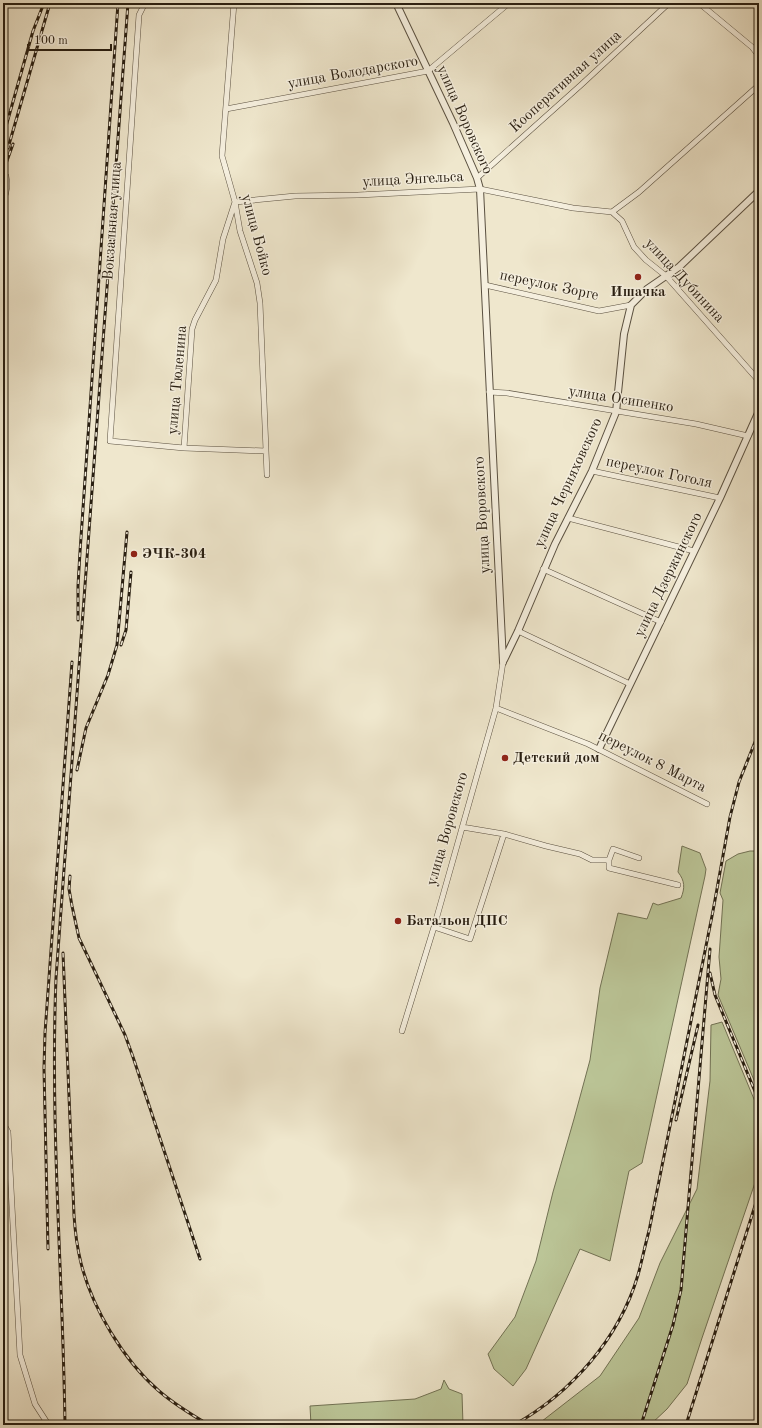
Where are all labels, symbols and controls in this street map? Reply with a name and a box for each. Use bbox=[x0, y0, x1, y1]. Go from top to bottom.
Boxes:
scale bar bbox=[28, 26, 111, 52]
street label: Кооперативная улица bbox=[507, 28, 625, 136]
text: 100 m bbox=[34, 35, 68, 47]
street label: улица Володарского bbox=[287, 54, 419, 92]
street label: улица Воровского bbox=[433, 63, 495, 177]
street label: Вокзальная улица bbox=[101, 161, 125, 281]
street label: улица Энгельса bbox=[362, 170, 465, 190]
street label: улица Бойко bbox=[238, 193, 274, 277]
street label: улица Дубинина bbox=[641, 236, 727, 326]
street label: переулок Зорге bbox=[498, 268, 600, 304]
marker: Ишачка bbox=[633, 272, 643, 282]
place label: Ишачка bbox=[610, 285, 666, 300]
street label: улица Тюленина bbox=[166, 324, 190, 435]
street label: улица Осипенко bbox=[567, 384, 675, 416]
street label: улица Черняховского bbox=[532, 416, 606, 550]
street label: переулок Гоголя bbox=[604, 454, 714, 492]
street label: улица Воровского bbox=[472, 456, 494, 574]
street label: улица Дзержинского bbox=[632, 510, 706, 640]
place label: ЭЧК-304 bbox=[142, 547, 207, 562]
marker: ЭЧК-304 bbox=[129, 549, 139, 559]
street label: переулок 8 Марта bbox=[596, 728, 709, 796]
place label: Детский дом bbox=[513, 751, 600, 766]
marker: Детский дом bbox=[500, 753, 510, 763]
street label: улица Воровского bbox=[425, 770, 471, 888]
place label: Батальон ДПС bbox=[406, 914, 508, 929]
marker: Батальон ДПС bbox=[393, 916, 403, 926]

